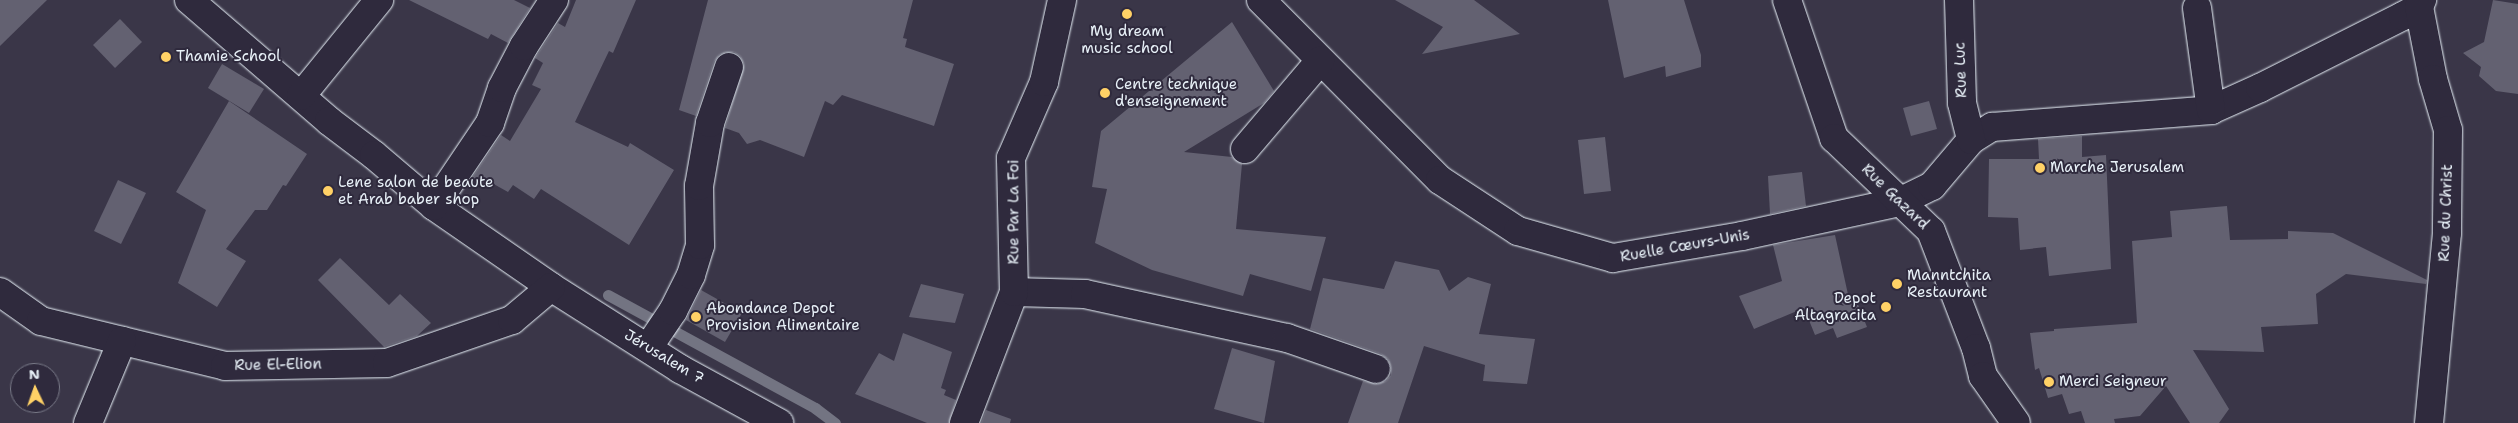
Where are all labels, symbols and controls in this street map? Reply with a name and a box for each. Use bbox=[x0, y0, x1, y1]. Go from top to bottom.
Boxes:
marker: My dream music school bbox=[1121, 8, 1133, 20]
place label: My dream music school bbox=[1081, 22, 1173, 57]
street label: Rue Luc bbox=[1951, 42, 1971, 98]
place label: Thamie School bbox=[176, 48, 281, 66]
marker: Thamie School bbox=[160, 51, 172, 63]
place label: Centre technique d'enseignement bbox=[1115, 75, 1237, 110]
marker: Centre technique d'enseignement bbox=[1099, 87, 1111, 99]
place label: Marche Jerusalem bbox=[2050, 159, 2184, 177]
street label: Rue Par La Foi bbox=[1005, 160, 1023, 264]
street label: Rue Gazard bbox=[1858, 160, 1932, 234]
marker: Marche Jerusalem bbox=[2034, 162, 2046, 174]
street label: Rue du Christ bbox=[2435, 164, 2457, 262]
place label: Lene salon de beaute et Arab baber shop bbox=[338, 173, 494, 208]
marker: Lene salon de beaute et Arab baber shop bbox=[322, 185, 334, 197]
street label: Ruelle Cœurs-Unis bbox=[1619, 226, 1751, 266]
place label: Manntchita Restaurant bbox=[1907, 266, 1991, 301]
marker: Manntchita Restaurant bbox=[1891, 278, 1903, 290]
place label: Depot Altagracita bbox=[1794, 289, 1876, 324]
place label: Abondance Depot Provision Alimentaire bbox=[706, 299, 860, 334]
marker: Depot Altagracita bbox=[1880, 301, 1892, 313]
marker: Abondance Depot Provision Alimentaire bbox=[690, 311, 702, 323]
street label: Jérusalem 7 bbox=[621, 326, 707, 388]
street label: Rue El-Elion bbox=[234, 355, 322, 375]
north arrow bbox=[10, 363, 60, 413]
text: N bbox=[28, 365, 40, 383]
place label: Merci Seigneur bbox=[2059, 373, 2167, 391]
marker: Merci Seigneur bbox=[2043, 376, 2055, 388]

